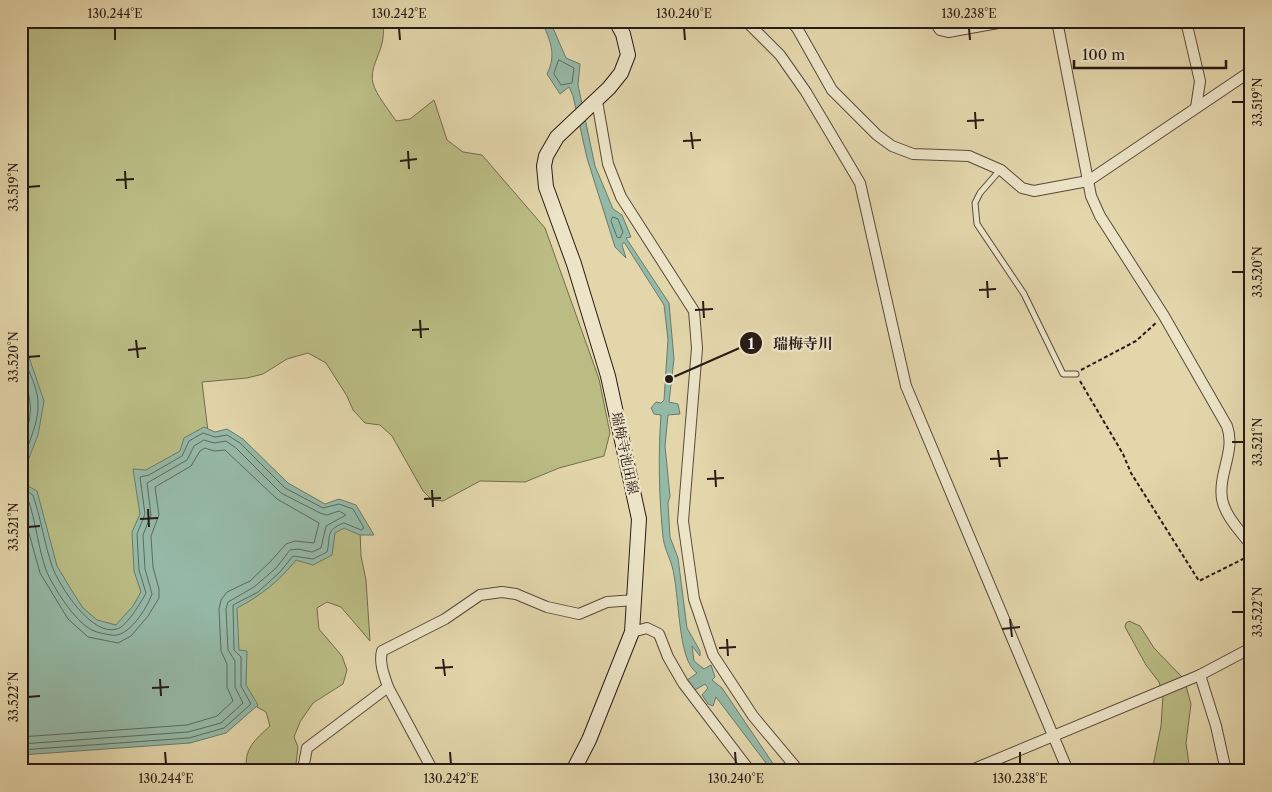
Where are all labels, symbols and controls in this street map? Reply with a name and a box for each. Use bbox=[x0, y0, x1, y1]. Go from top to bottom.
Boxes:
text: 130.244°E bbox=[87, 6, 143, 21]
text: 130.242°E bbox=[371, 6, 427, 21]
text: 130.240°E bbox=[656, 6, 712, 21]
text: 130.238°E bbox=[941, 6, 997, 21]
scale bar bbox=[1074, 38, 1227, 70]
text: 100 m bbox=[1082, 45, 1125, 64]
text: 33.519°N bbox=[1250, 77, 1265, 126]
text: 33.519°N bbox=[6, 162, 21, 211]
text: 33.520°N bbox=[1250, 246, 1265, 298]
callout: 瑞梅寺川 bbox=[738, 328, 843, 358]
text: 33.520°N bbox=[6, 331, 21, 383]
text: 1 bbox=[748, 334, 755, 353]
text: 瑞梅寺川 bbox=[773, 334, 833, 353]
street label: 瑞梅寺池田線 bbox=[607, 410, 643, 496]
text: 33.521°N bbox=[1250, 418, 1265, 466]
text: 33.521°N bbox=[6, 503, 21, 551]
text: 33.522°N bbox=[1250, 587, 1265, 637]
text: 33.522°N bbox=[6, 672, 21, 722]
text: 130.244°E bbox=[138, 771, 194, 786]
text: 130.242°E bbox=[423, 771, 479, 786]
text: 130.240°E bbox=[708, 771, 764, 786]
text: 130.238°E bbox=[992, 771, 1048, 786]

